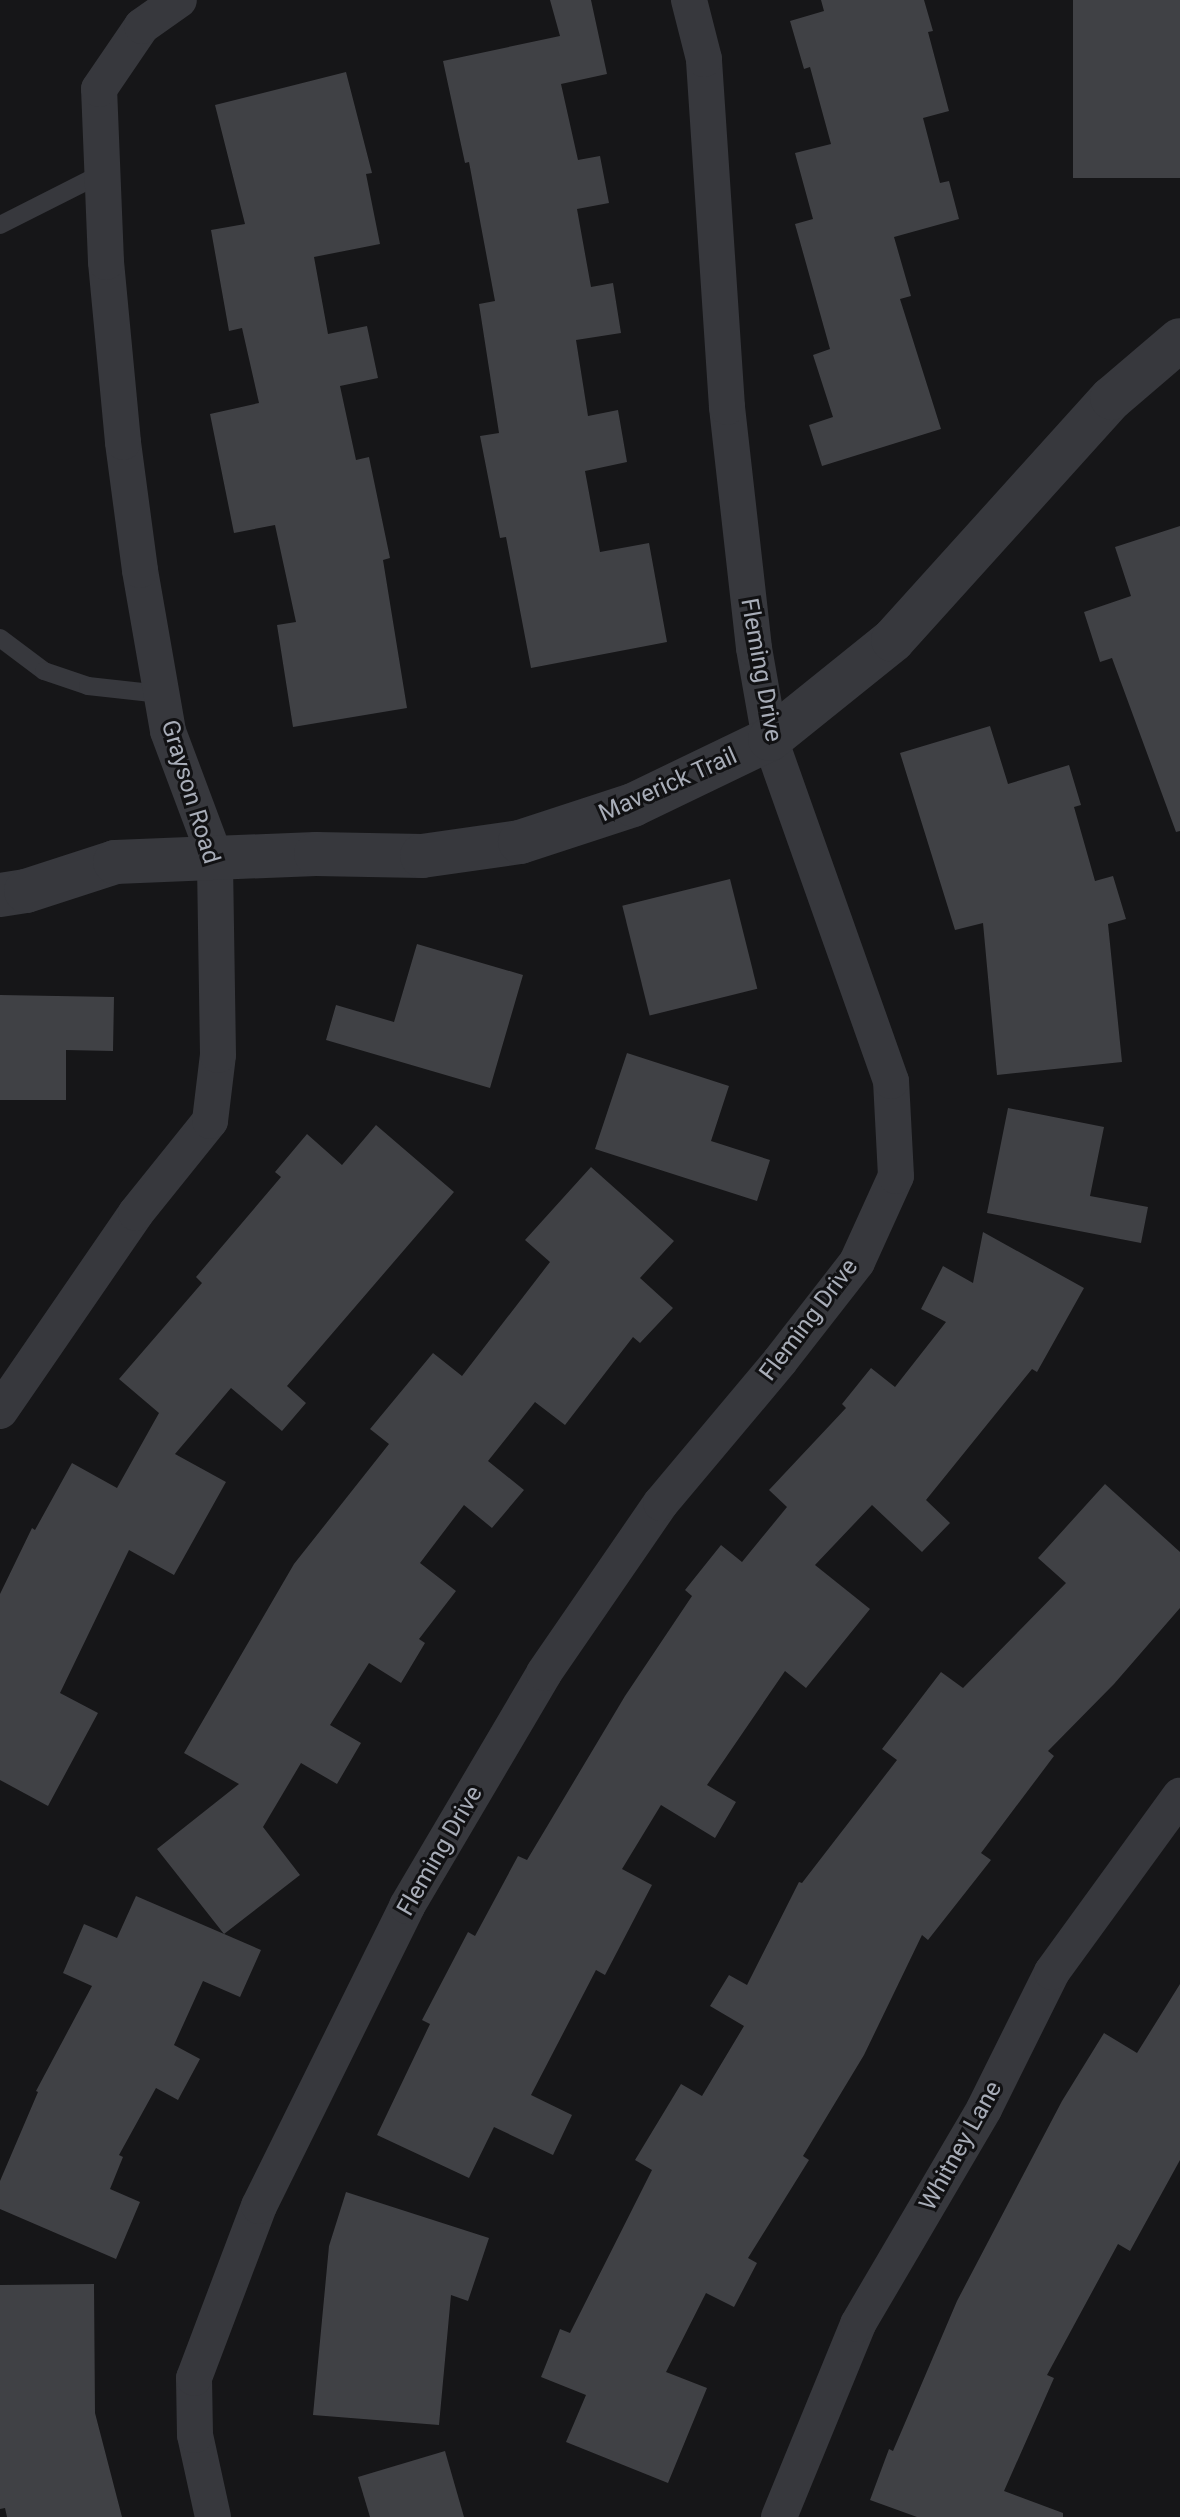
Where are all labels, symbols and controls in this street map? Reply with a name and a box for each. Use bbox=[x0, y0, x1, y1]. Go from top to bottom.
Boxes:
street label: Fleming Drive bbox=[734, 596, 788, 744]
street label: Grayson Road bbox=[155, 717, 225, 867]
street label: Maverick Trail bbox=[594, 742, 742, 828]
street label: Fleming Drive bbox=[754, 1253, 864, 1387]
street label: Fleming Drive bbox=[391, 1781, 489, 1921]
street label: Whitney Lane bbox=[914, 2076, 1008, 2216]

